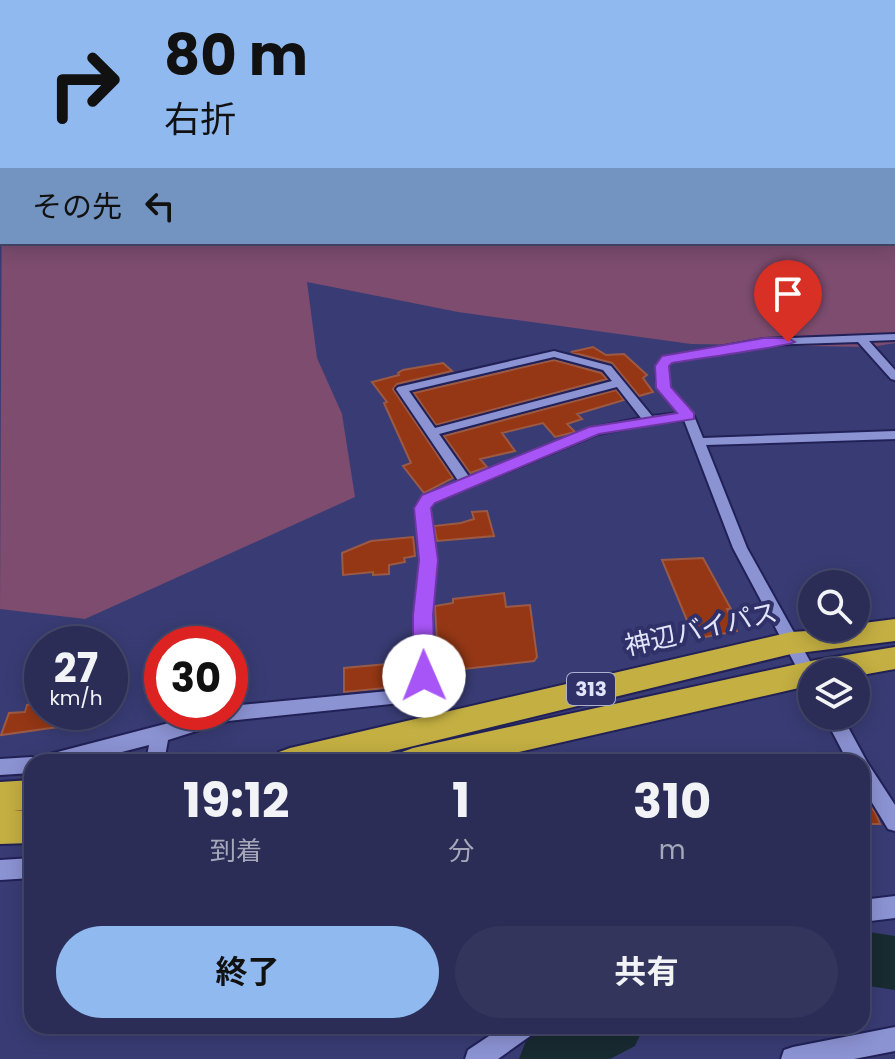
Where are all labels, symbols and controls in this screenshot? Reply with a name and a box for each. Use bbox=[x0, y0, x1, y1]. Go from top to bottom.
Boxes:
text: 80 m bbox=[164, 16, 308, 95]
icon: right bbox=[32, 32, 136, 136]
text: 右折 bbox=[164, 94, 236, 145]
icon: left bbox=[138, 184, 182, 228]
text: その先 bbox=[32, 185, 122, 228]
pin bbox=[754, 260, 822, 342]
icon: arrive bbox=[766, 272, 810, 316]
map controls bbox=[798, 570, 870, 730]
button: search bbox=[798, 570, 870, 642]
street label: 神辺バイパス bbox=[621, 594, 781, 664]
speed limit sign: 30 bbox=[144, 626, 248, 730]
position arrow bbox=[382, 634, 466, 718]
text: 27 bbox=[54, 640, 98, 696]
button: layers bbox=[798, 658, 870, 730]
road number: 313 bbox=[567, 673, 615, 705]
text: km/h bbox=[49, 684, 103, 712]
text: 19:12 bbox=[183, 767, 289, 834]
text: 1 bbox=[452, 767, 470, 834]
text: 310 bbox=[633, 768, 711, 835]
text: m bbox=[659, 832, 685, 868]
text: 到着 bbox=[210, 833, 262, 869]
text: 分 bbox=[448, 833, 474, 869]
button: 終了 bbox=[56, 926, 439, 1018]
button: 共有 bbox=[455, 926, 838, 1018]

